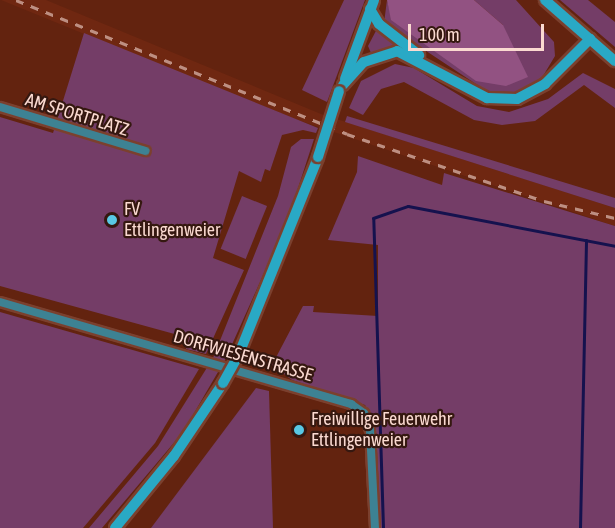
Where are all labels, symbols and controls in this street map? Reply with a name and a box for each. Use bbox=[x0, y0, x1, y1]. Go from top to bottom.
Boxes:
scale bar bbox=[411, 12, 548, 50]
text: 100 m bbox=[419, 24, 460, 45]
street label: AM SPORTPLATZ bbox=[23, 89, 131, 141]
place label: FV Ettlingenweier bbox=[124, 199, 220, 242]
marker: FV Ettlingenweier bbox=[105, 213, 119, 227]
street label: DORFWIESENSTRASSE bbox=[171, 326, 315, 386]
place label: Freiwillige Feuerwehr Ettlingenweier bbox=[311, 409, 452, 452]
marker: Freiwillige Feuerwehr Ettlingenweier bbox=[292, 423, 306, 437]

